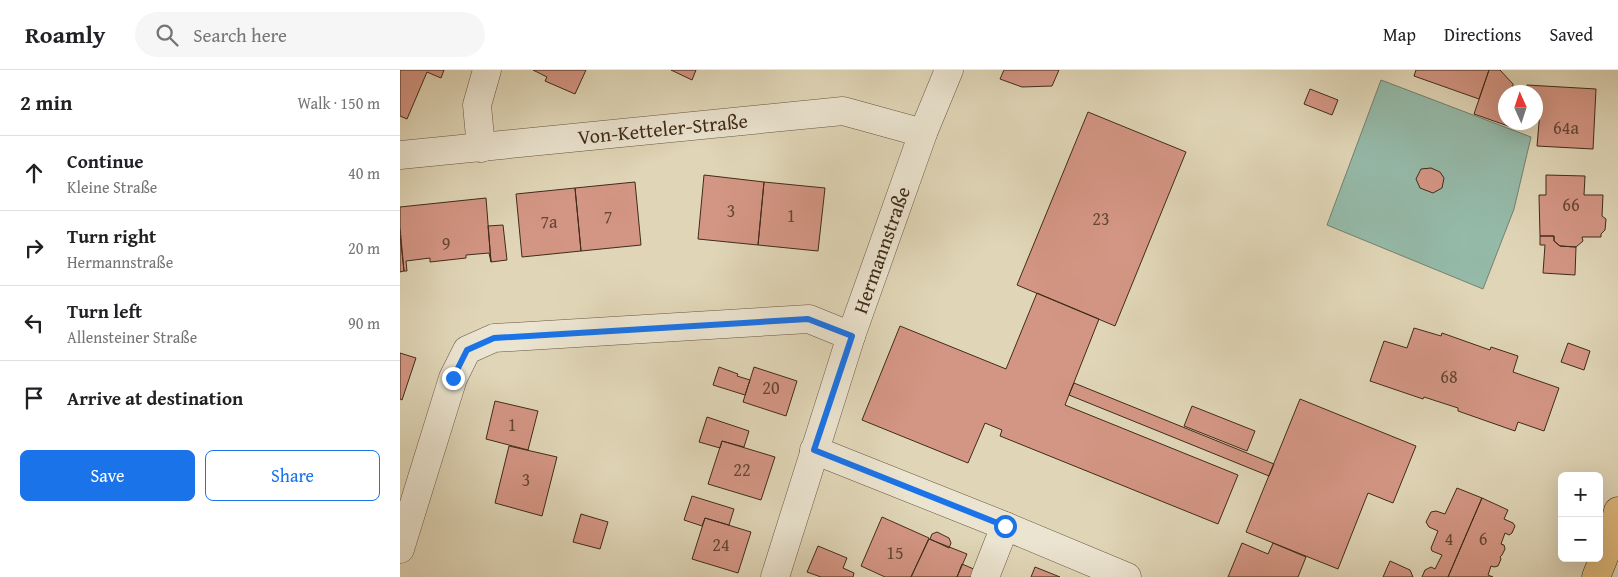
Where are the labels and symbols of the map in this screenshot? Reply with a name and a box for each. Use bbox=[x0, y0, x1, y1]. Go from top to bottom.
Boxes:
north arrow bbox=[1498, 85, 1543, 130]
street label: Von-Ketteler-Straße bbox=[576, 106, 749, 151]
house number: 64a bbox=[1553, 114, 1579, 141]
street label: Hermannstraße bbox=[845, 182, 917, 317]
house number: 66 bbox=[1562, 191, 1580, 218]
house number: 3 bbox=[727, 197, 735, 224]
house number: 1 bbox=[787, 202, 795, 229]
house number: 7 bbox=[604, 203, 612, 230]
house number: 23 bbox=[1092, 205, 1110, 232]
house number: 7a bbox=[540, 208, 558, 235]
house number: 9 bbox=[442, 230, 450, 257]
house number: 68 bbox=[1440, 363, 1458, 390]
route end bbox=[442, 367, 465, 390]
house number: 20 bbox=[762, 374, 780, 401]
house number: 1 bbox=[508, 411, 516, 438]
house number: 22 bbox=[733, 456, 751, 483]
house number: 3 bbox=[522, 466, 530, 493]
route start bbox=[994, 515, 1017, 538]
house number: 4 bbox=[1445, 525, 1453, 552]
house number: 6 bbox=[1479, 525, 1487, 552]
house number: 24 bbox=[712, 531, 730, 558]
house number: 15 bbox=[886, 539, 904, 566]

